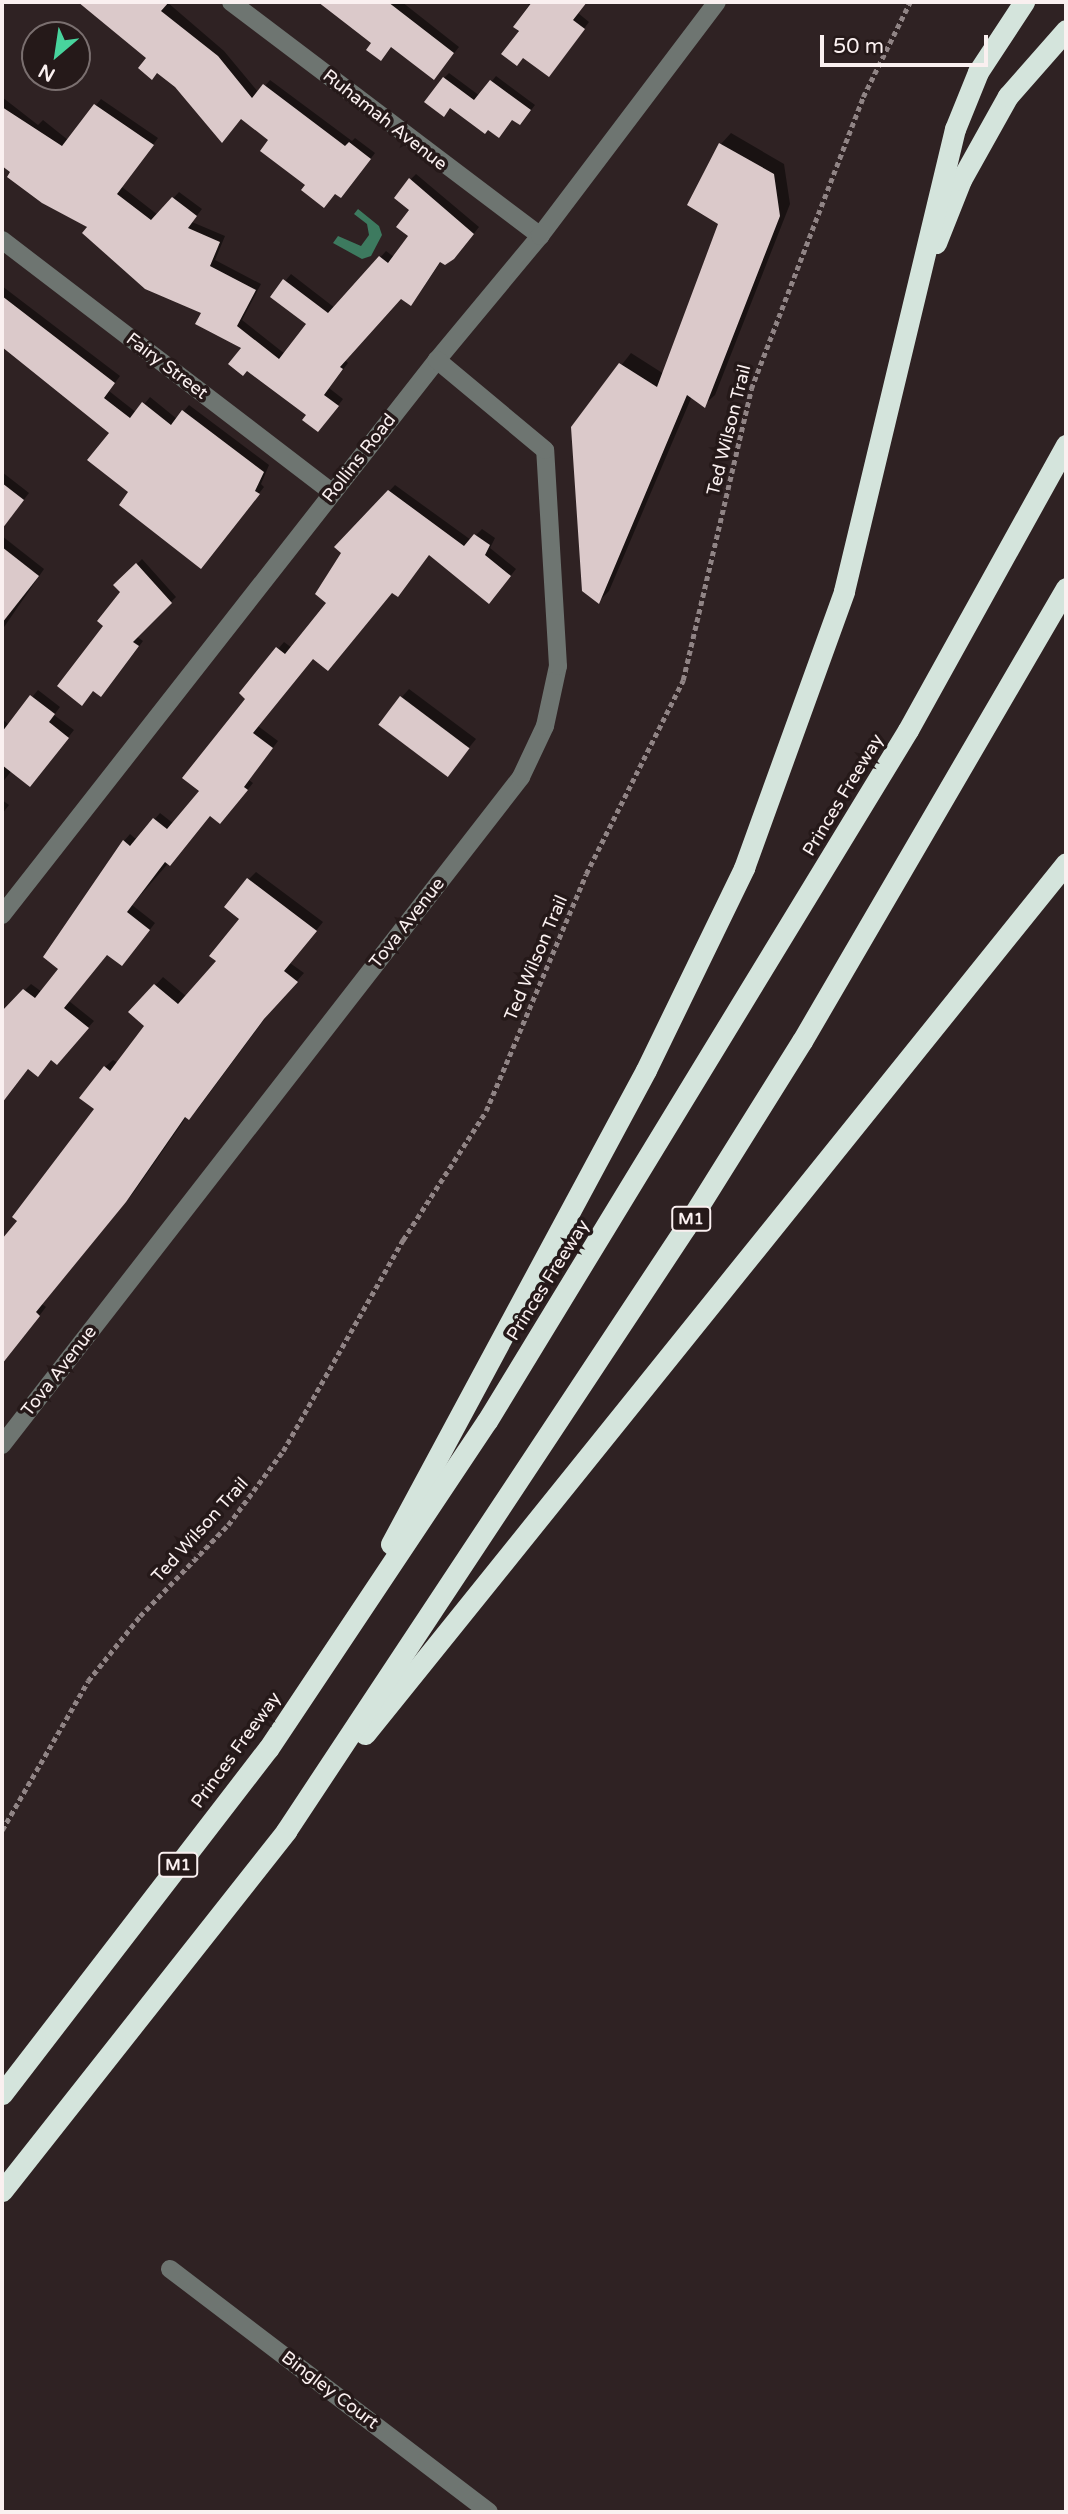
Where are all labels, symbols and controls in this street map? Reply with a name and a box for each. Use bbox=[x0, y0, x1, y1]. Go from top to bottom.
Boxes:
north arrow bbox=[21, 21, 91, 91]
scale bar bbox=[823, 21, 991, 65]
text: 50 m bbox=[833, 34, 884, 59]
text: N bbox=[35, 59, 59, 86]
street label: Ruhamah Avenue bbox=[319, 65, 451, 175]
street label: Fairy Street bbox=[122, 328, 212, 404]
street label: Ted Wilson Trail bbox=[702, 362, 756, 498]
street label: Rollins Road bbox=[318, 409, 400, 507]
street label: Princes Freeway bbox=[798, 730, 888, 860]
street label: Tova Avenue bbox=[365, 873, 449, 973]
street label: Ted Wilson Trail bbox=[500, 892, 572, 1024]
road number: M1 bbox=[670, 1206, 712, 1232]
street label: Princes Freeway bbox=[502, 1216, 594, 1344]
street label: Tova Avenue bbox=[17, 1321, 101, 1421]
street label: Ted Wilson Trail bbox=[147, 1473, 253, 1587]
street label: Princes Freeway bbox=[187, 1688, 285, 1812]
road number: M1 bbox=[157, 1853, 199, 1878]
street label: Bingley Court bbox=[277, 2346, 383, 2434]

